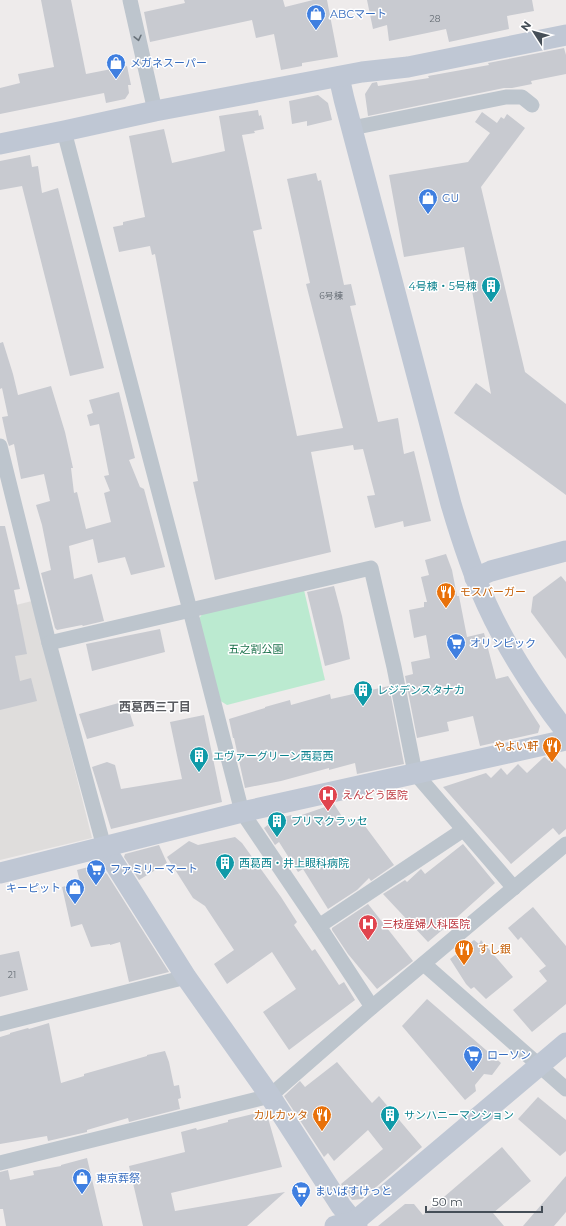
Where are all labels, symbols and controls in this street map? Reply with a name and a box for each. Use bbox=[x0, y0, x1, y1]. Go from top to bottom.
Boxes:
shop icon: ABCマート bbox=[305, 3, 327, 31]
place label: ABCマート bbox=[330, 7, 387, 21]
north arrow bbox=[514, 12, 554, 52]
house number: 28 bbox=[430, 13, 441, 24]
text: N bbox=[518, 18, 534, 34]
one-way arrow bbox=[134, 35, 142, 41]
shop icon: メガネスーパー bbox=[105, 52, 127, 80]
place label: メガネスーパー bbox=[130, 56, 207, 70]
shop icon: GU bbox=[417, 187, 439, 215]
place label: GU bbox=[442, 191, 459, 205]
building icon: 4号棟・5号棟 bbox=[480, 275, 502, 303]
place label: 4号棟・5号棟 bbox=[409, 279, 477, 293]
house number: 6号棟 bbox=[319, 290, 344, 301]
restaurant icon: モスバーガー bbox=[435, 581, 457, 609]
place label: モスバーガー bbox=[460, 585, 526, 599]
supermarket icon: オリンピック bbox=[445, 632, 467, 660]
place label: オリンピック bbox=[470, 636, 536, 650]
park label: 五之割公園 bbox=[229, 642, 284, 656]
building icon: レジデンスタナカ bbox=[352, 679, 374, 707]
place label: レジデンスタナカ bbox=[377, 683, 465, 697]
district label: 西葛西三丁目 bbox=[119, 699, 191, 714]
restaurant icon: やよい軒 bbox=[541, 735, 563, 763]
place label: やよい軒 bbox=[494, 739, 539, 753]
building icon: エヴァーグリーン西葛西 bbox=[188, 745, 210, 773]
place label: エヴァーグリーン西葛西 bbox=[213, 749, 333, 763]
hospital icon: えんどう医院 bbox=[317, 784, 339, 812]
place label: えんどう医院 bbox=[342, 788, 408, 802]
building icon: プリマクラッセ bbox=[266, 810, 288, 838]
place label: プリマクラッセ bbox=[291, 814, 368, 828]
building icon: 西葛西・井上眼科病院 bbox=[214, 852, 236, 880]
place label: 西葛西・井上眼科病院 bbox=[239, 856, 349, 870]
supermarket icon: ファミリーマート bbox=[85, 858, 107, 886]
place label: ファミリーマート bbox=[110, 862, 198, 876]
shop icon: キーピット bbox=[64, 877, 86, 905]
place label: キーピット bbox=[6, 881, 61, 895]
hospital icon: 三枝産婦人科医院 bbox=[357, 913, 379, 941]
place label: 三枝産婦人科医院 bbox=[382, 917, 470, 931]
restaurant icon: すし銀 bbox=[453, 938, 475, 966]
place label: すし銀 bbox=[478, 942, 511, 956]
house number: 21 bbox=[8, 969, 16, 980]
supermarket icon: ローソン bbox=[462, 1044, 484, 1072]
place label: ローソン bbox=[487, 1048, 531, 1062]
restaurant icon: カルカッタ bbox=[311, 1104, 333, 1132]
building icon: サンハニーマンション bbox=[379, 1104, 401, 1132]
place label: カルカッタ bbox=[253, 1108, 308, 1122]
place label: サンハニーマンション bbox=[404, 1108, 514, 1122]
shop icon: 東京葬祭 bbox=[71, 1167, 93, 1195]
place label: 東京葬祭 bbox=[96, 1171, 140, 1185]
supermarket icon: まいばすけっと bbox=[290, 1180, 312, 1208]
place label: まいばすけっと bbox=[315, 1184, 392, 1198]
scale bar bbox=[426, 1188, 542, 1214]
text: 50 m bbox=[432, 1194, 463, 1209]

